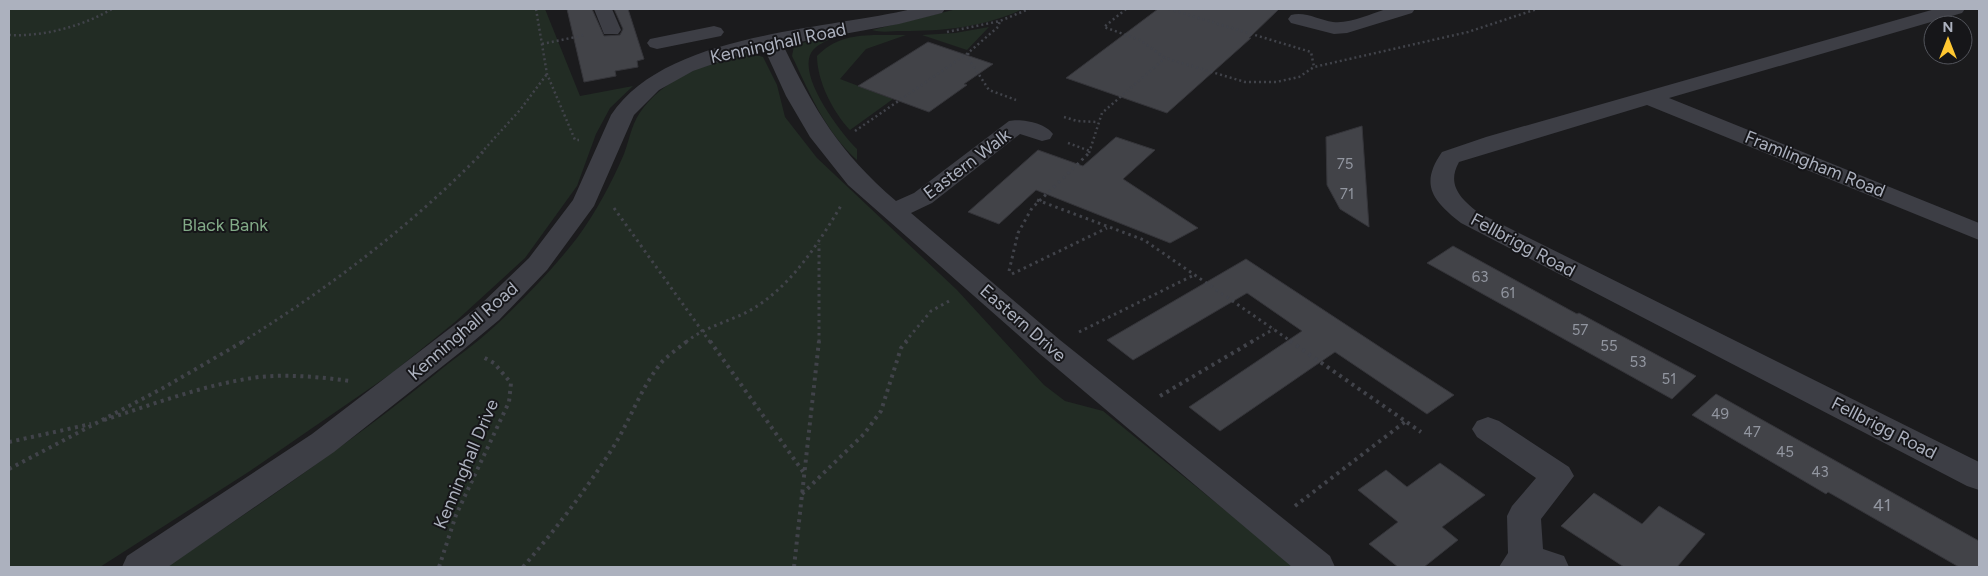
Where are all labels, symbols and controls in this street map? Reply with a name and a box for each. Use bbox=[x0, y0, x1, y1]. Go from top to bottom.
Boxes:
north arrow bbox=[1923, 15, 1973, 65]
street label: Kenninghall Road bbox=[708, 18, 848, 68]
text: N bbox=[1943, 19, 1953, 36]
street label: Eastern Walk bbox=[919, 124, 1015, 204]
street label: Framlingham Road bbox=[1742, 126, 1888, 202]
house number: 75 bbox=[1337, 155, 1353, 173]
house number: 71 bbox=[1340, 185, 1354, 203]
street label: Fellbrigg Road bbox=[1467, 208, 1579, 282]
park label: Black Bank bbox=[182, 214, 268, 236]
house number: 63 bbox=[1472, 268, 1488, 286]
street label: Kenninghall Road bbox=[403, 277, 523, 385]
street label: Eastern Drive bbox=[975, 280, 1071, 367]
house number: 61 bbox=[1501, 284, 1515, 302]
house number: 57 bbox=[1572, 321, 1588, 339]
house number: 55 bbox=[1600, 337, 1618, 355]
house number: 53 bbox=[1630, 353, 1646, 371]
house number: 51 bbox=[1662, 370, 1676, 388]
street label: Fellbrigg Road bbox=[1828, 392, 1940, 464]
street label: Kenninghall Drive bbox=[429, 396, 503, 532]
house number: 49 bbox=[1711, 405, 1729, 423]
house number: 47 bbox=[1743, 423, 1761, 441]
house number: 45 bbox=[1776, 443, 1794, 461]
house number: 43 bbox=[1811, 463, 1829, 481]
house number: 41 bbox=[1873, 494, 1891, 516]

